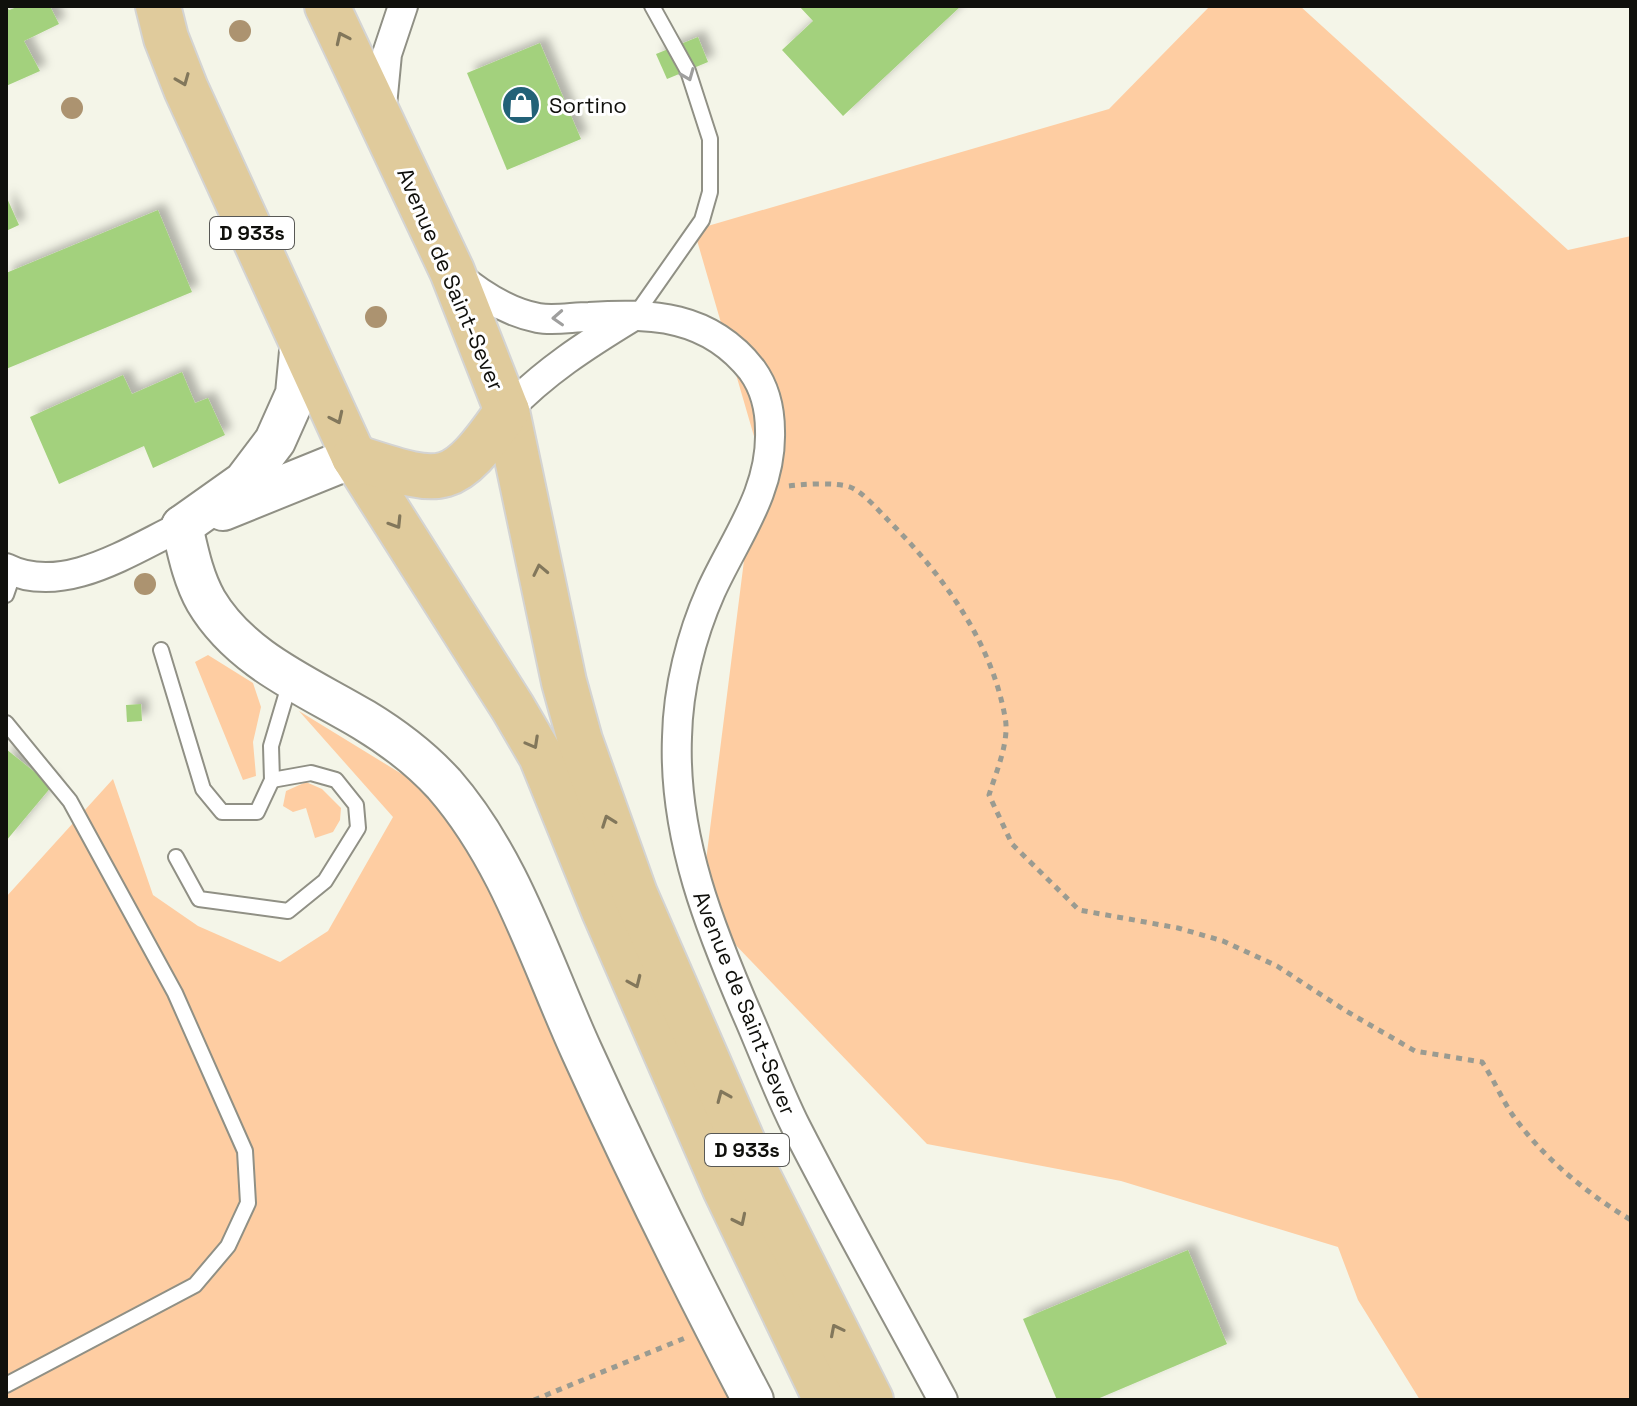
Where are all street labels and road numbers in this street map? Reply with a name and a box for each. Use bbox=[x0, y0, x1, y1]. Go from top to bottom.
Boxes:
street label: Avenue de Saint-Sever bbox=[391, 163, 511, 395]
road number: D 933s bbox=[210, 217, 294, 249]
street label: Avenue de Saint-Sever bbox=[687, 887, 803, 1119]
road number: D 933s bbox=[705, 1134, 789, 1166]

